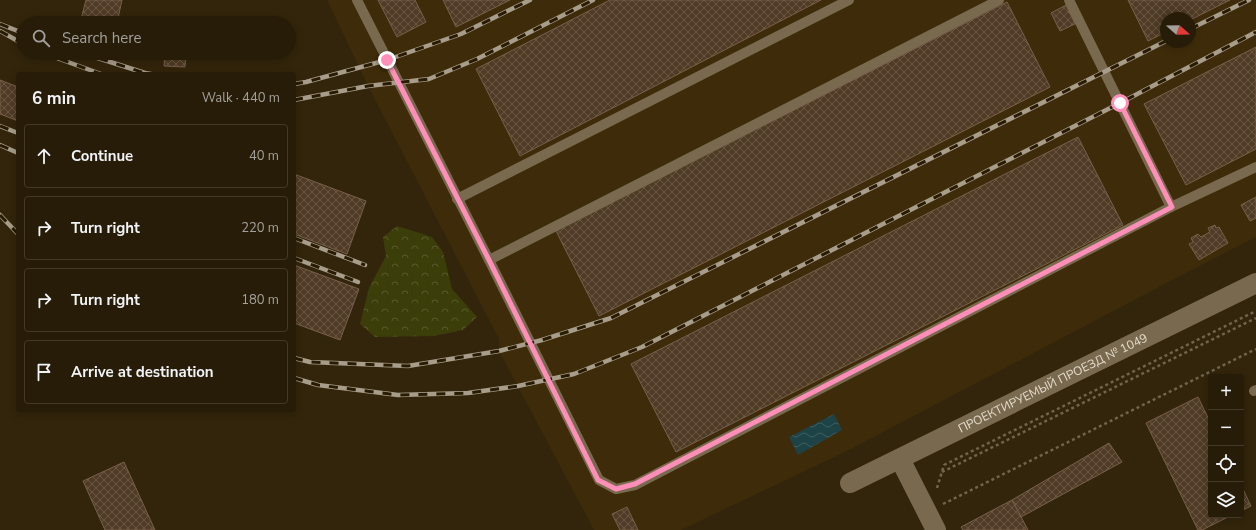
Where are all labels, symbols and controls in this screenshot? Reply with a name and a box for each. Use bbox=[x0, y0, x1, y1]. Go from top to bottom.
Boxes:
north arrow bbox=[1160, 12, 1196, 48]
search box bbox=[16, 16, 296, 60]
icon: search bbox=[30, 27, 52, 49]
text: Search here bbox=[62, 28, 142, 48]
route end bbox=[378, 51, 396, 69]
text: 6 min bbox=[32, 87, 76, 110]
text: Walk · 440 m bbox=[202, 89, 280, 107]
route start bbox=[1111, 94, 1129, 112]
icon: ahead bbox=[33, 145, 55, 167]
text: Continue bbox=[71, 146, 133, 166]
text: 40 m bbox=[249, 147, 279, 165]
icon: right bbox=[33, 217, 55, 239]
text: Turn right bbox=[71, 218, 140, 238]
text: 220 m bbox=[241, 219, 279, 237]
icon: right bbox=[33, 289, 55, 311]
text: Turn right bbox=[71, 290, 140, 310]
text: 180 m bbox=[241, 291, 279, 309]
street label: ПРОЕКТИРУЕМЫЙ ПРОЕЗД № 1049 bbox=[955, 330, 1150, 437]
icon: arrive bbox=[33, 361, 55, 383]
text: Arrive at destination bbox=[71, 362, 214, 382]
map controls bbox=[1208, 374, 1244, 518]
button: + bbox=[1208, 374, 1244, 410]
button: − bbox=[1208, 410, 1244, 446]
button: locate bbox=[1208, 446, 1244, 482]
button: layers bbox=[1208, 482, 1244, 518]

